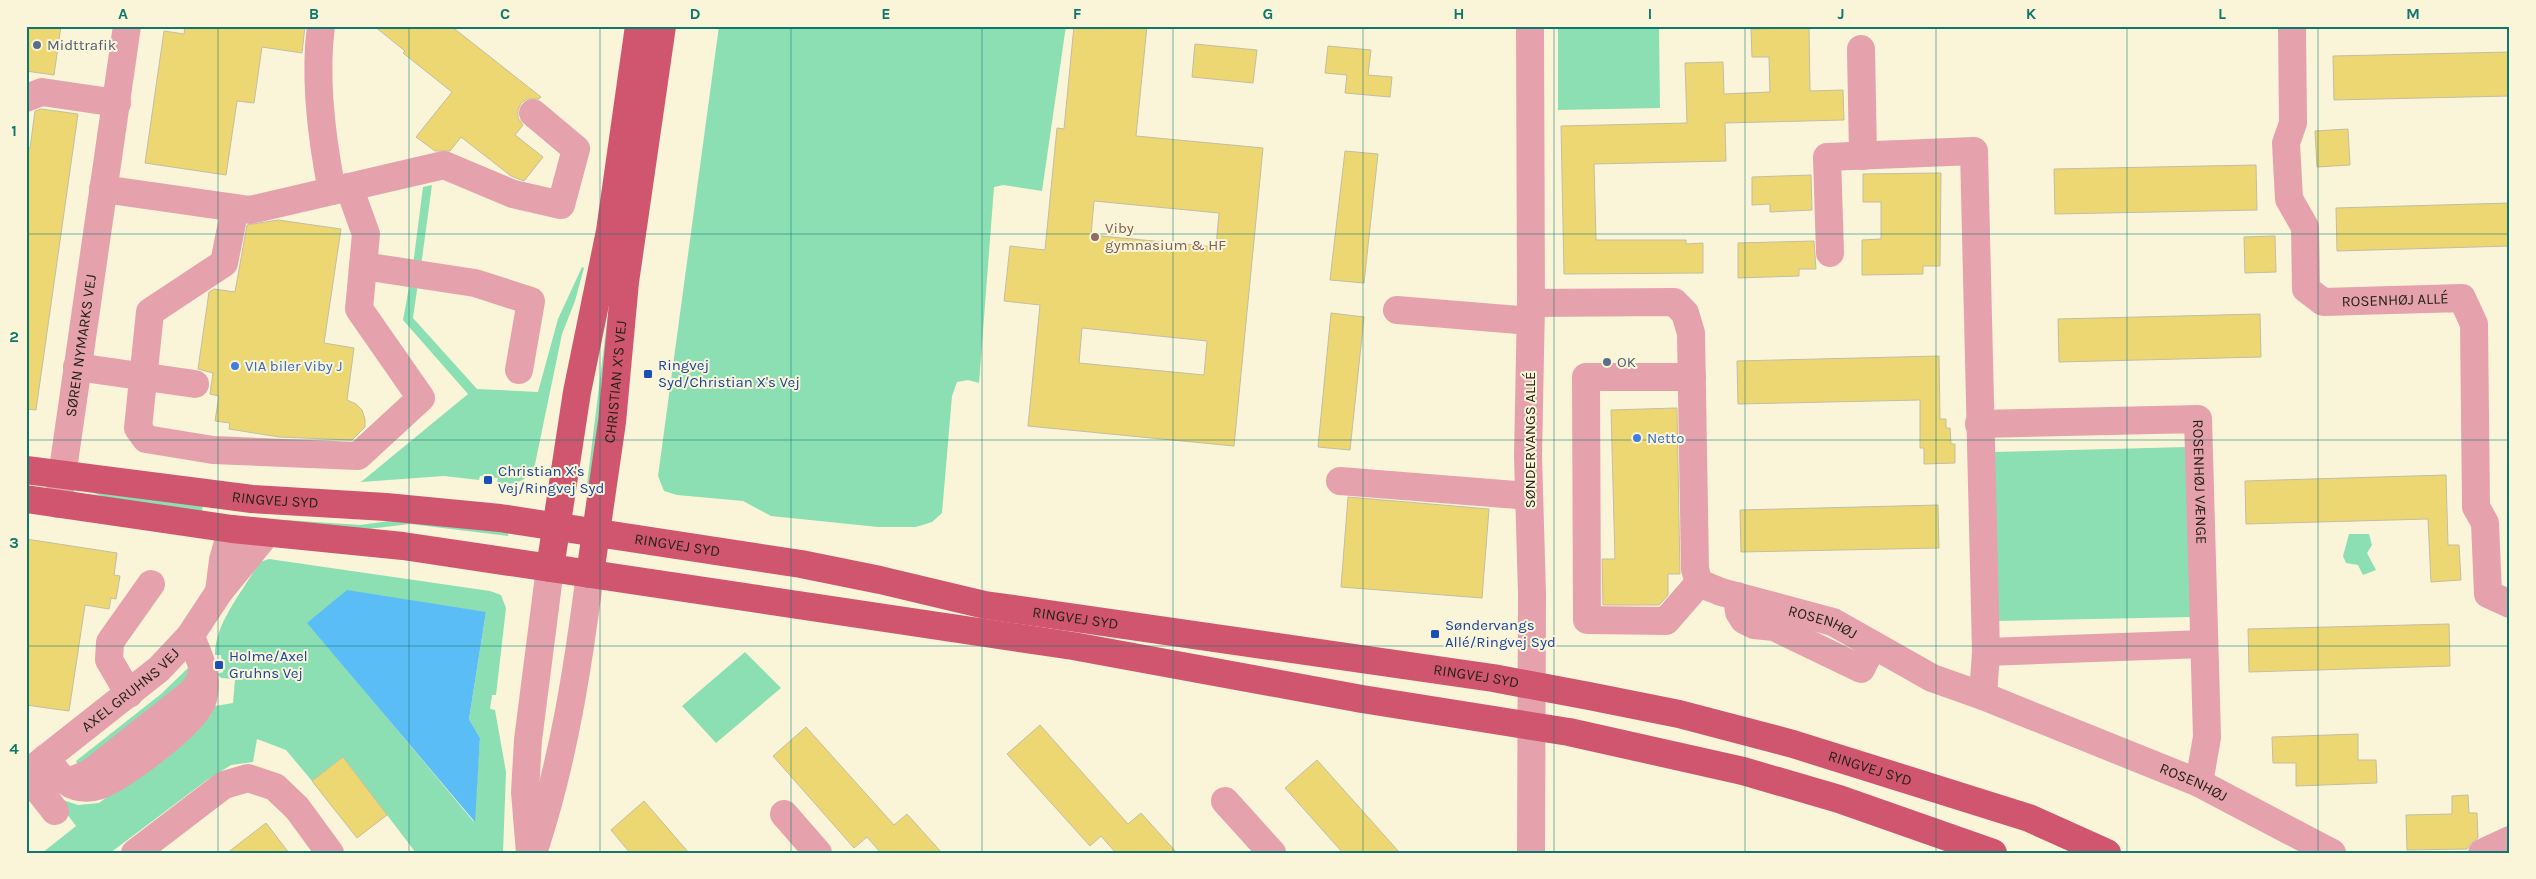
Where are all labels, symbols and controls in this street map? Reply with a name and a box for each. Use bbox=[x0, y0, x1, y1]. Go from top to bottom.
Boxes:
text: A bbox=[118, 4, 128, 23]
text: B bbox=[309, 4, 319, 23]
text: C bbox=[500, 4, 510, 23]
text: D bbox=[690, 4, 701, 23]
text: E bbox=[881, 4, 891, 23]
text: F bbox=[1073, 4, 1082, 23]
text: G bbox=[1263, 4, 1273, 23]
text: H bbox=[1453, 4, 1465, 23]
text: I bbox=[1648, 4, 1652, 23]
text: J bbox=[1837, 4, 1845, 23]
text: K bbox=[2026, 4, 2037, 23]
text: L bbox=[2218, 4, 2226, 23]
text: M bbox=[2406, 4, 2420, 23]
place label: Midttrafik bbox=[47, 36, 116, 54]
marker: Midttrafik bbox=[31, 39, 43, 51]
text: 1 bbox=[11, 121, 17, 140]
place label: Viby gymnasium & HF bbox=[1105, 219, 1226, 254]
marker: Viby gymnasium & HF bbox=[1089, 231, 1101, 243]
street label: SØREN NYMARKS VEJ bbox=[62, 273, 100, 418]
street label: ROSENHØJ ALLÉ bbox=[2341, 289, 2449, 310]
street label: CHRISTIAN X'S VEJ bbox=[600, 320, 630, 444]
text: 2 bbox=[9, 327, 19, 346]
place label: OK bbox=[1617, 353, 1636, 371]
place label: Ringvej Syd/Christian X's Vej bbox=[658, 356, 800, 391]
marker: OK bbox=[1601, 356, 1613, 368]
place label: VIA biler Viby J bbox=[245, 357, 342, 375]
marker: VIA biler Viby J bbox=[229, 360, 241, 372]
marker: Ringvej Syd/Christian X's Vej bbox=[642, 368, 654, 380]
street label: SØNDERVANGS ALLÉ bbox=[1521, 372, 1539, 508]
street label: ROSENHØJ VÆNGE bbox=[2189, 419, 2211, 545]
place label: Netto bbox=[1647, 429, 1684, 447]
marker: Netto bbox=[1631, 432, 1643, 444]
place label: Christian X's Vej/Ringvej Syd bbox=[498, 462, 604, 497]
marker: Christian X's Vej/Ringvej Syd bbox=[482, 474, 494, 486]
street label: RINGVEJ SYD bbox=[231, 488, 319, 512]
street label: RINGVEJ SYD bbox=[633, 530, 722, 561]
text: 3 bbox=[9, 533, 19, 552]
street label: ROSENHØJ bbox=[1786, 601, 1860, 643]
street label: RINGVEJ SYD bbox=[1031, 603, 1120, 633]
place label: Søndervangs Allé/Ringvej Syd bbox=[1445, 616, 1556, 651]
marker: Søndervangs Allé/Ringvej Syd bbox=[1429, 628, 1441, 640]
street label: AXEL GRUHNS VEJ bbox=[78, 644, 183, 736]
place label: Holme/Axel Gruhns Vej bbox=[229, 647, 308, 682]
marker: Holme/Axel Gruhns Vej bbox=[213, 659, 225, 671]
street label: RINGVEJ SYD bbox=[1432, 661, 1521, 692]
text: 4 bbox=[9, 739, 19, 758]
street label: RINGVEJ SYD bbox=[1826, 747, 1914, 790]
street label: ROSENHØJ bbox=[2157, 759, 2230, 805]

